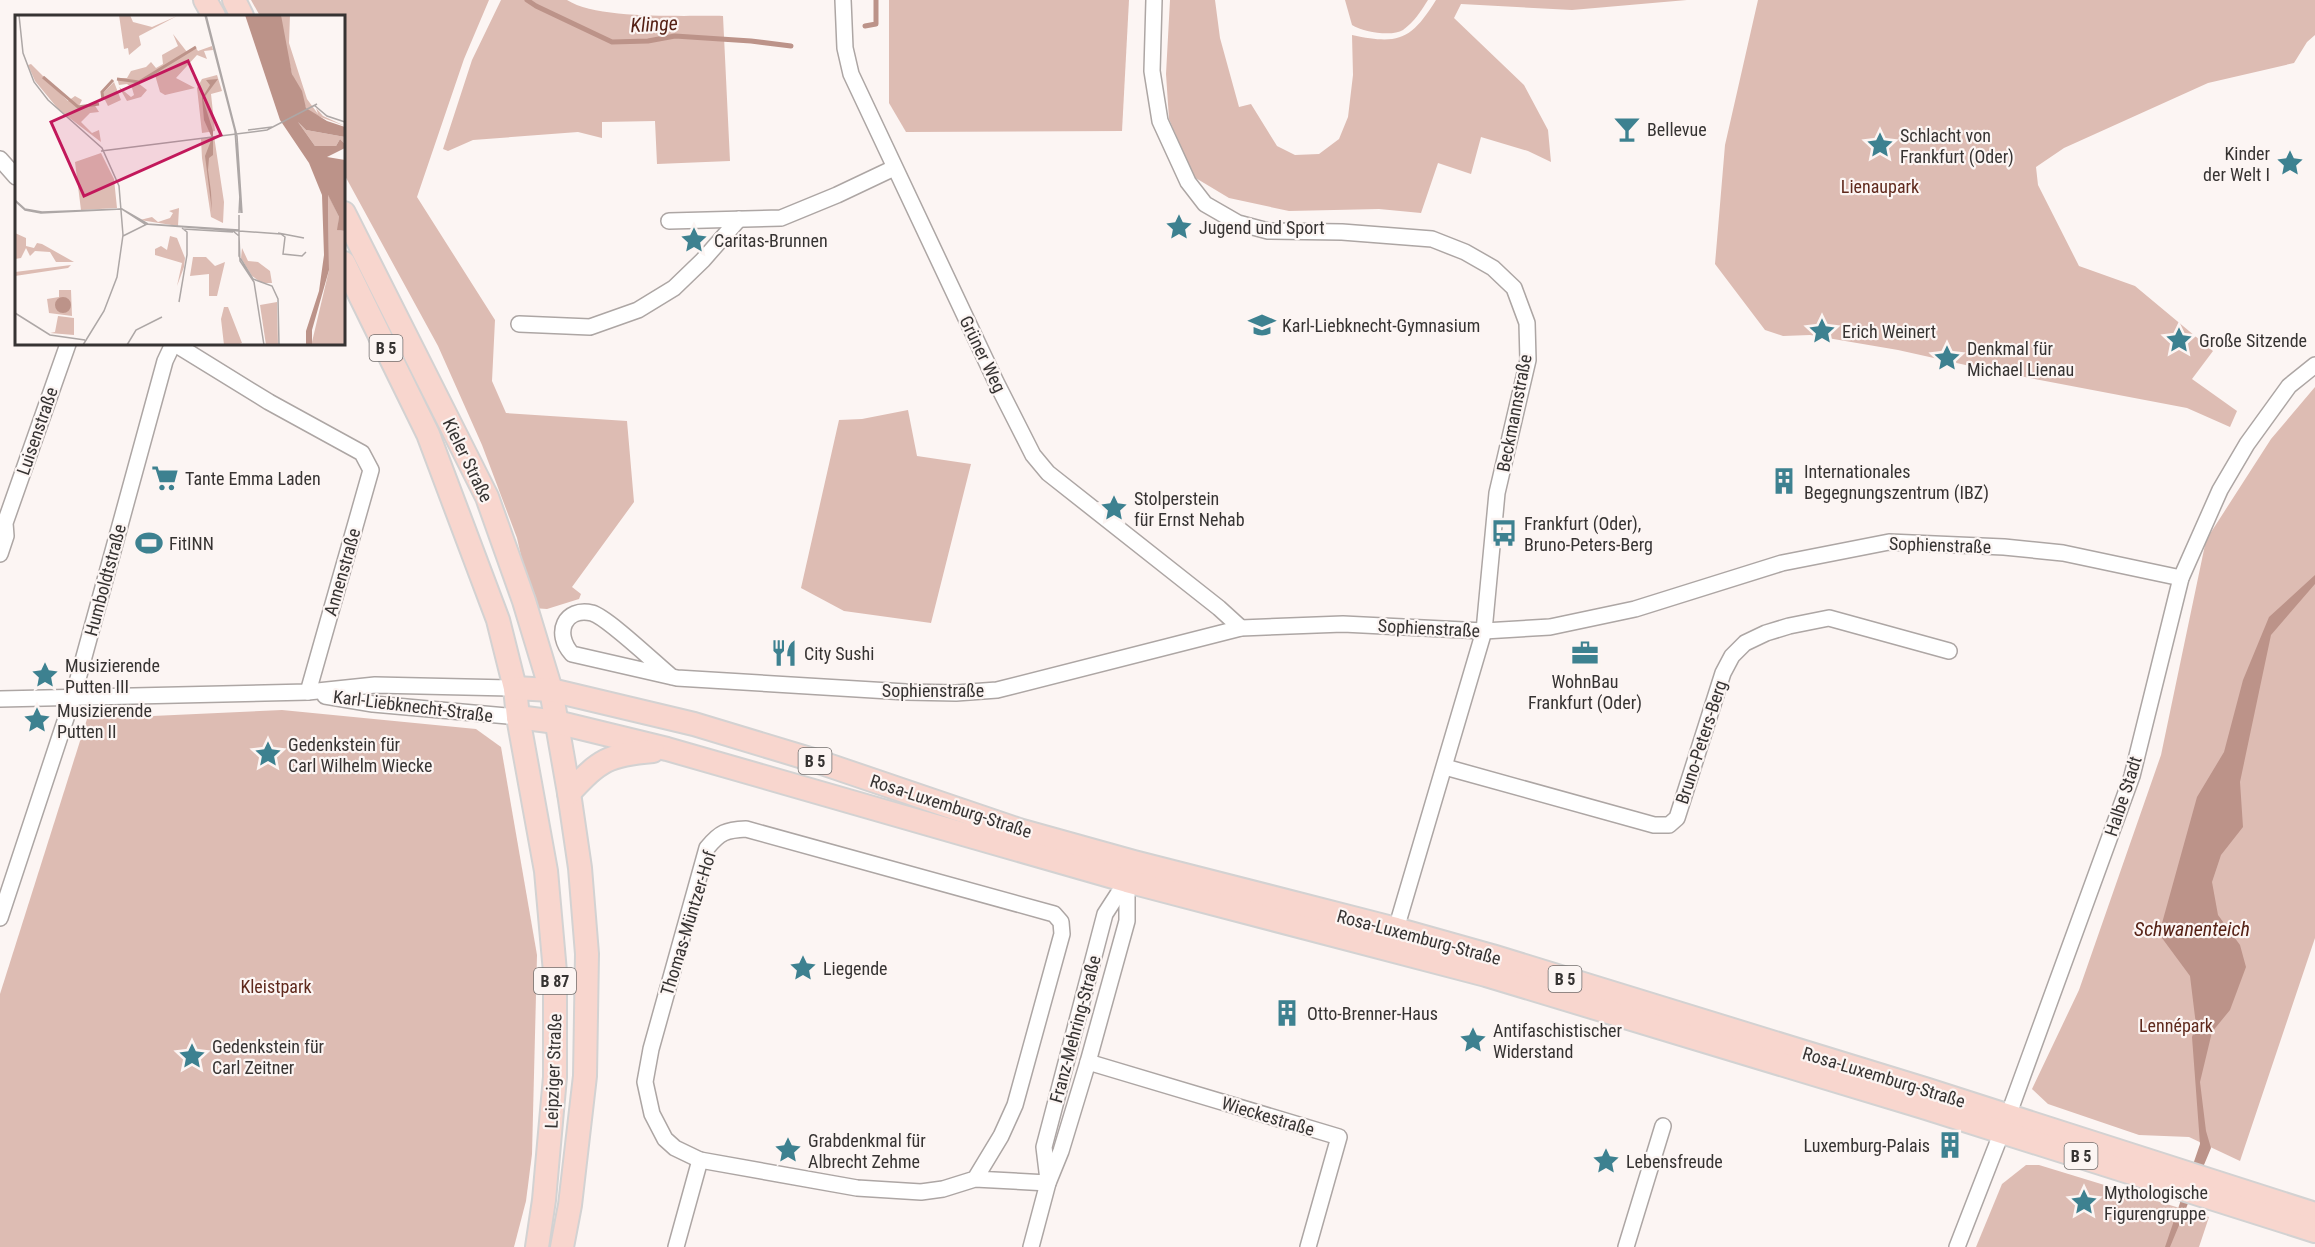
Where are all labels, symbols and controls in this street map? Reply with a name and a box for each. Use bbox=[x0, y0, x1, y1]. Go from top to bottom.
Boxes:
water label: Klinge bbox=[630, 11, 678, 37]
inset map bbox=[15, 15, 345, 345]
bar icon: Bellevue bbox=[1612, 114, 1642, 144]
place label: Bellevue bbox=[1647, 119, 1707, 140]
place label: Schlacht von Frankfurt (Oder) bbox=[1900, 125, 2014, 168]
place icon: Schlacht von Frankfurt (Oder) bbox=[1865, 130, 1895, 160]
place label: Kinder der Welt I bbox=[2203, 143, 2271, 185]
place icon: Kinder der Welt I bbox=[2275, 148, 2305, 178]
park label: Lienaupark bbox=[1841, 176, 1919, 197]
place icon: Jugend und Sport bbox=[1164, 212, 1194, 242]
place label: Jugend und Sport bbox=[1199, 217, 1324, 238]
place icon: Caritas-Brunnen bbox=[679, 225, 709, 255]
place label: Caritas-Brunnen bbox=[714, 230, 828, 251]
school or university icon: Karl-Liebknecht-Gymnasium bbox=[1247, 310, 1277, 340]
street label: Grüner Weg bbox=[956, 312, 1010, 396]
place label: Karl-Liebknecht-Gymnasium bbox=[1282, 315, 1480, 336]
place icon: Erich Weinert bbox=[1807, 316, 1837, 346]
place label: Erich Weinert bbox=[1842, 321, 1936, 342]
place icon: Große Sitzende bbox=[2164, 325, 2194, 355]
place label: Große Sitzende bbox=[2199, 330, 2307, 351]
road number: B 5 bbox=[370, 335, 402, 361]
place label: Denkmal für Michael Lienau bbox=[1967, 338, 2074, 380]
place icon: Denkmal für Michael Lienau bbox=[1932, 343, 1962, 373]
street label: Beckmannstraße bbox=[1492, 352, 1536, 474]
street label: Luisenstraße bbox=[12, 384, 62, 478]
street label: Kieler Straße bbox=[439, 415, 497, 505]
place label: Internationales Begegnungszentrum (IBZ) bbox=[1804, 461, 1989, 504]
supermarket icon: Tante Emma Laden bbox=[150, 463, 180, 493]
building icon: Internationales Begegnungszentrum (IBZ) bbox=[1769, 466, 1799, 496]
place label: Tante Emma Laden bbox=[185, 468, 321, 489]
place label: Stolperstein für Ernst Nehab bbox=[1134, 488, 1245, 530]
place icon: Stolperstein für Ernst Nehab bbox=[1099, 493, 1129, 523]
place label: Frankfurt (Oder), Bruno-Peters-Berg bbox=[1524, 513, 1653, 555]
bus stop icon: Frankfurt (Oder), Bruno-Peters-Berg bbox=[1489, 518, 1519, 548]
street label: Humboldtstraße bbox=[80, 522, 130, 638]
street label: Annenstraße bbox=[319, 526, 365, 618]
sports icon: FitINN bbox=[134, 528, 164, 558]
place label: FitINN bbox=[169, 533, 214, 554]
street label: Sophienstraße bbox=[1888, 533, 1992, 557]
street label: Sophienstraße bbox=[1377, 615, 1481, 641]
restaurant icon: City Sushi bbox=[769, 638, 799, 668]
office icon: WohnBau Frankfurt (Oder) bbox=[1570, 638, 1600, 668]
place label: City Sushi bbox=[804, 643, 874, 664]
place label: Musizierende Putten III bbox=[65, 655, 160, 697]
place icon: Musizierende Putten III bbox=[30, 660, 60, 690]
place label: WohnBau Frankfurt (Oder) bbox=[1528, 671, 1642, 714]
street label: Bruno-Peters-Berg bbox=[1671, 677, 1731, 807]
street label: Sophienstraße bbox=[882, 680, 984, 701]
street label: Karl-Liebknecht-Straße bbox=[332, 686, 494, 726]
place label: Musizierende Putten II bbox=[57, 700, 152, 742]
place icon: Musizierende Putten II bbox=[22, 705, 52, 735]
place label: Gedenkstein für Carl Wilhelm Wiecke bbox=[288, 734, 432, 776]
place icon: Gedenkstein für Carl Wilhelm Wiecke bbox=[253, 739, 283, 769]
road number: B 5 bbox=[798, 748, 832, 774]
street label: Halbe Stadt bbox=[2100, 753, 2146, 839]
street label: Rosa-Luxemburg-Straße bbox=[867, 770, 1035, 842]
street label: Thomas-Müntzer-Hof bbox=[656, 848, 720, 998]
street label: Rosa-Luxemburg-Straße bbox=[1335, 905, 1503, 969]
water label: Schwanenteich bbox=[2134, 917, 2250, 941]
place icon: Liegende bbox=[788, 953, 818, 983]
street label: Franz-Mehring-Straße bbox=[1045, 953, 1105, 1105]
place label: Liegende bbox=[823, 958, 888, 979]
road number: B 5 bbox=[1548, 966, 1582, 992]
road number: B 87 bbox=[534, 968, 576, 994]
park label: Kleistpark bbox=[240, 976, 312, 997]
building icon: Otto-Brenner-Haus bbox=[1272, 998, 1302, 1028]
place label: Otto-Brenner-Haus bbox=[1307, 1003, 1438, 1024]
street label: Leipziger Straße bbox=[540, 1013, 566, 1129]
park label: Lennépark bbox=[2139, 1015, 2213, 1036]
place label: Antifaschistischer Widerstand bbox=[1493, 1020, 1623, 1062]
place icon: Antifaschistischer Widerstand bbox=[1458, 1025, 1488, 1055]
place label: Gedenkstein für Carl Zeitner bbox=[212, 1036, 325, 1078]
place icon: Gedenkstein für Carl Zeitner bbox=[177, 1041, 207, 1071]
street label: Rosa-Luxemburg-Straße bbox=[1800, 1042, 1968, 1112]
street label: Wieckestraße bbox=[1219, 1092, 1317, 1140]
place label: Grabdenkmal für Albrecht Zehme bbox=[808, 1130, 926, 1172]
building icon: Luxemburg-Palais bbox=[1935, 1130, 1965, 1160]
place icon: Grabdenkmal für Albrecht Zehme bbox=[773, 1135, 803, 1165]
place label: Luxemburg-Palais bbox=[1804, 1135, 1930, 1156]
road number: B 5 bbox=[2064, 1143, 2098, 1169]
place icon: Lebensfreude bbox=[1591, 1146, 1621, 1176]
place label: Lebensfreude bbox=[1626, 1151, 1723, 1172]
place label: Mythologische Figurengruppe bbox=[2104, 1182, 2208, 1224]
place icon: Mythologische Figurengruppe bbox=[2069, 1187, 2099, 1217]

